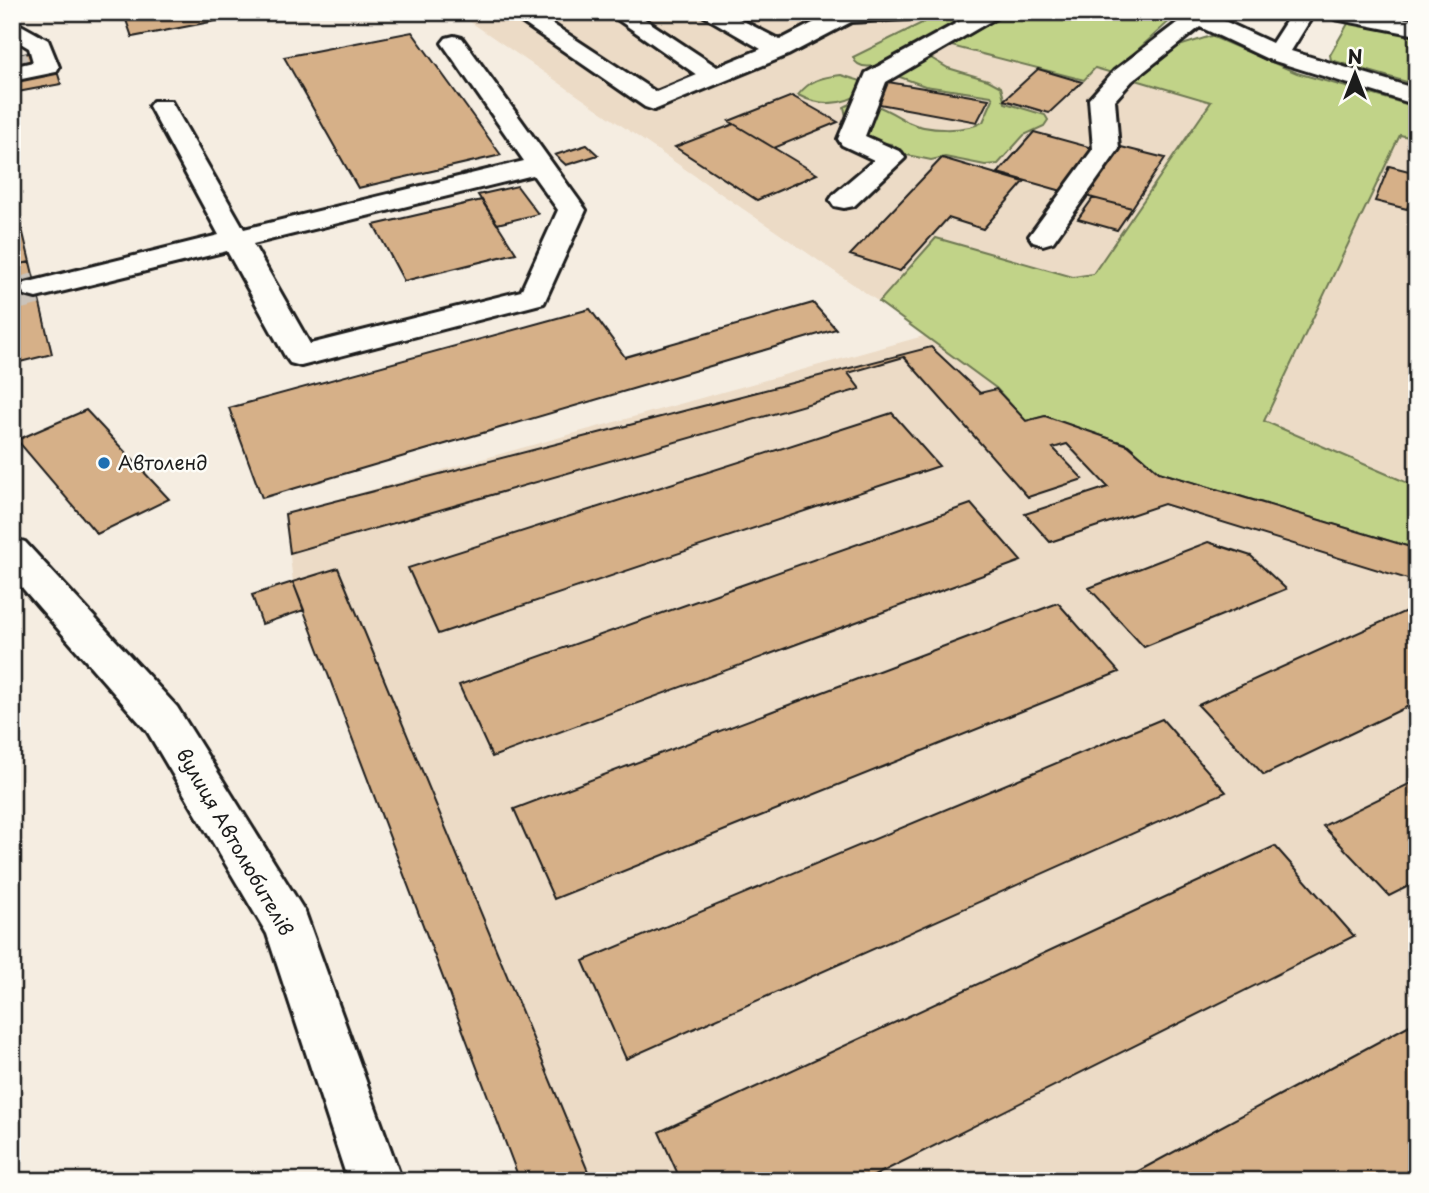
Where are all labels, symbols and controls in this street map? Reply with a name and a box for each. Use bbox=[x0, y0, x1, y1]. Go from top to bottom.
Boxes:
north arrow bbox=[1320, 38, 1390, 108]
text: N bbox=[1347, 42, 1363, 70]
place label: Автоленд bbox=[118, 448, 208, 476]
marker: Автоленд bbox=[96, 455, 112, 471]
street label: вулиця Автолюбителів bbox=[171, 743, 301, 940]

